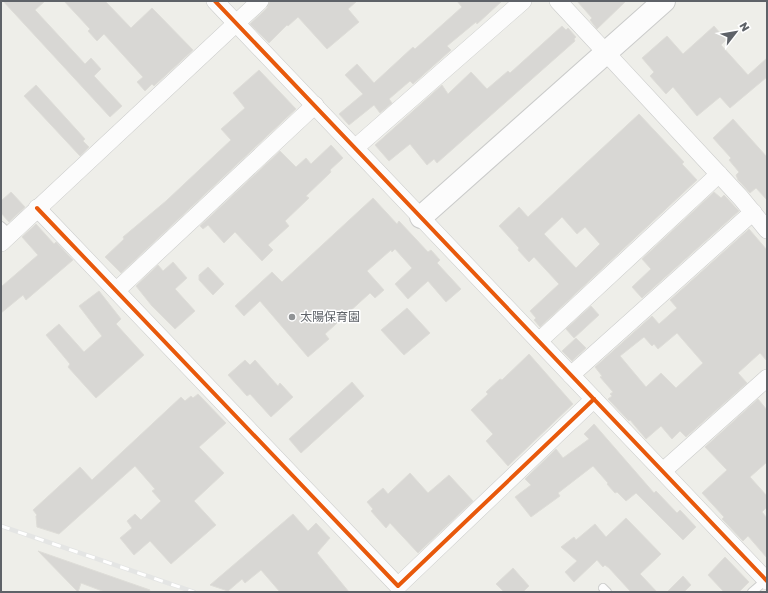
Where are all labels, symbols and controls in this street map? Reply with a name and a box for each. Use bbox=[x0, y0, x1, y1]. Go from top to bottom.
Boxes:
north arrow bbox=[716, 12, 756, 52]
text: N bbox=[737, 20, 753, 34]
place label: 太陽保育園 bbox=[300, 309, 360, 324]
marker: 太陽保育園 bbox=[287, 312, 297, 322]

